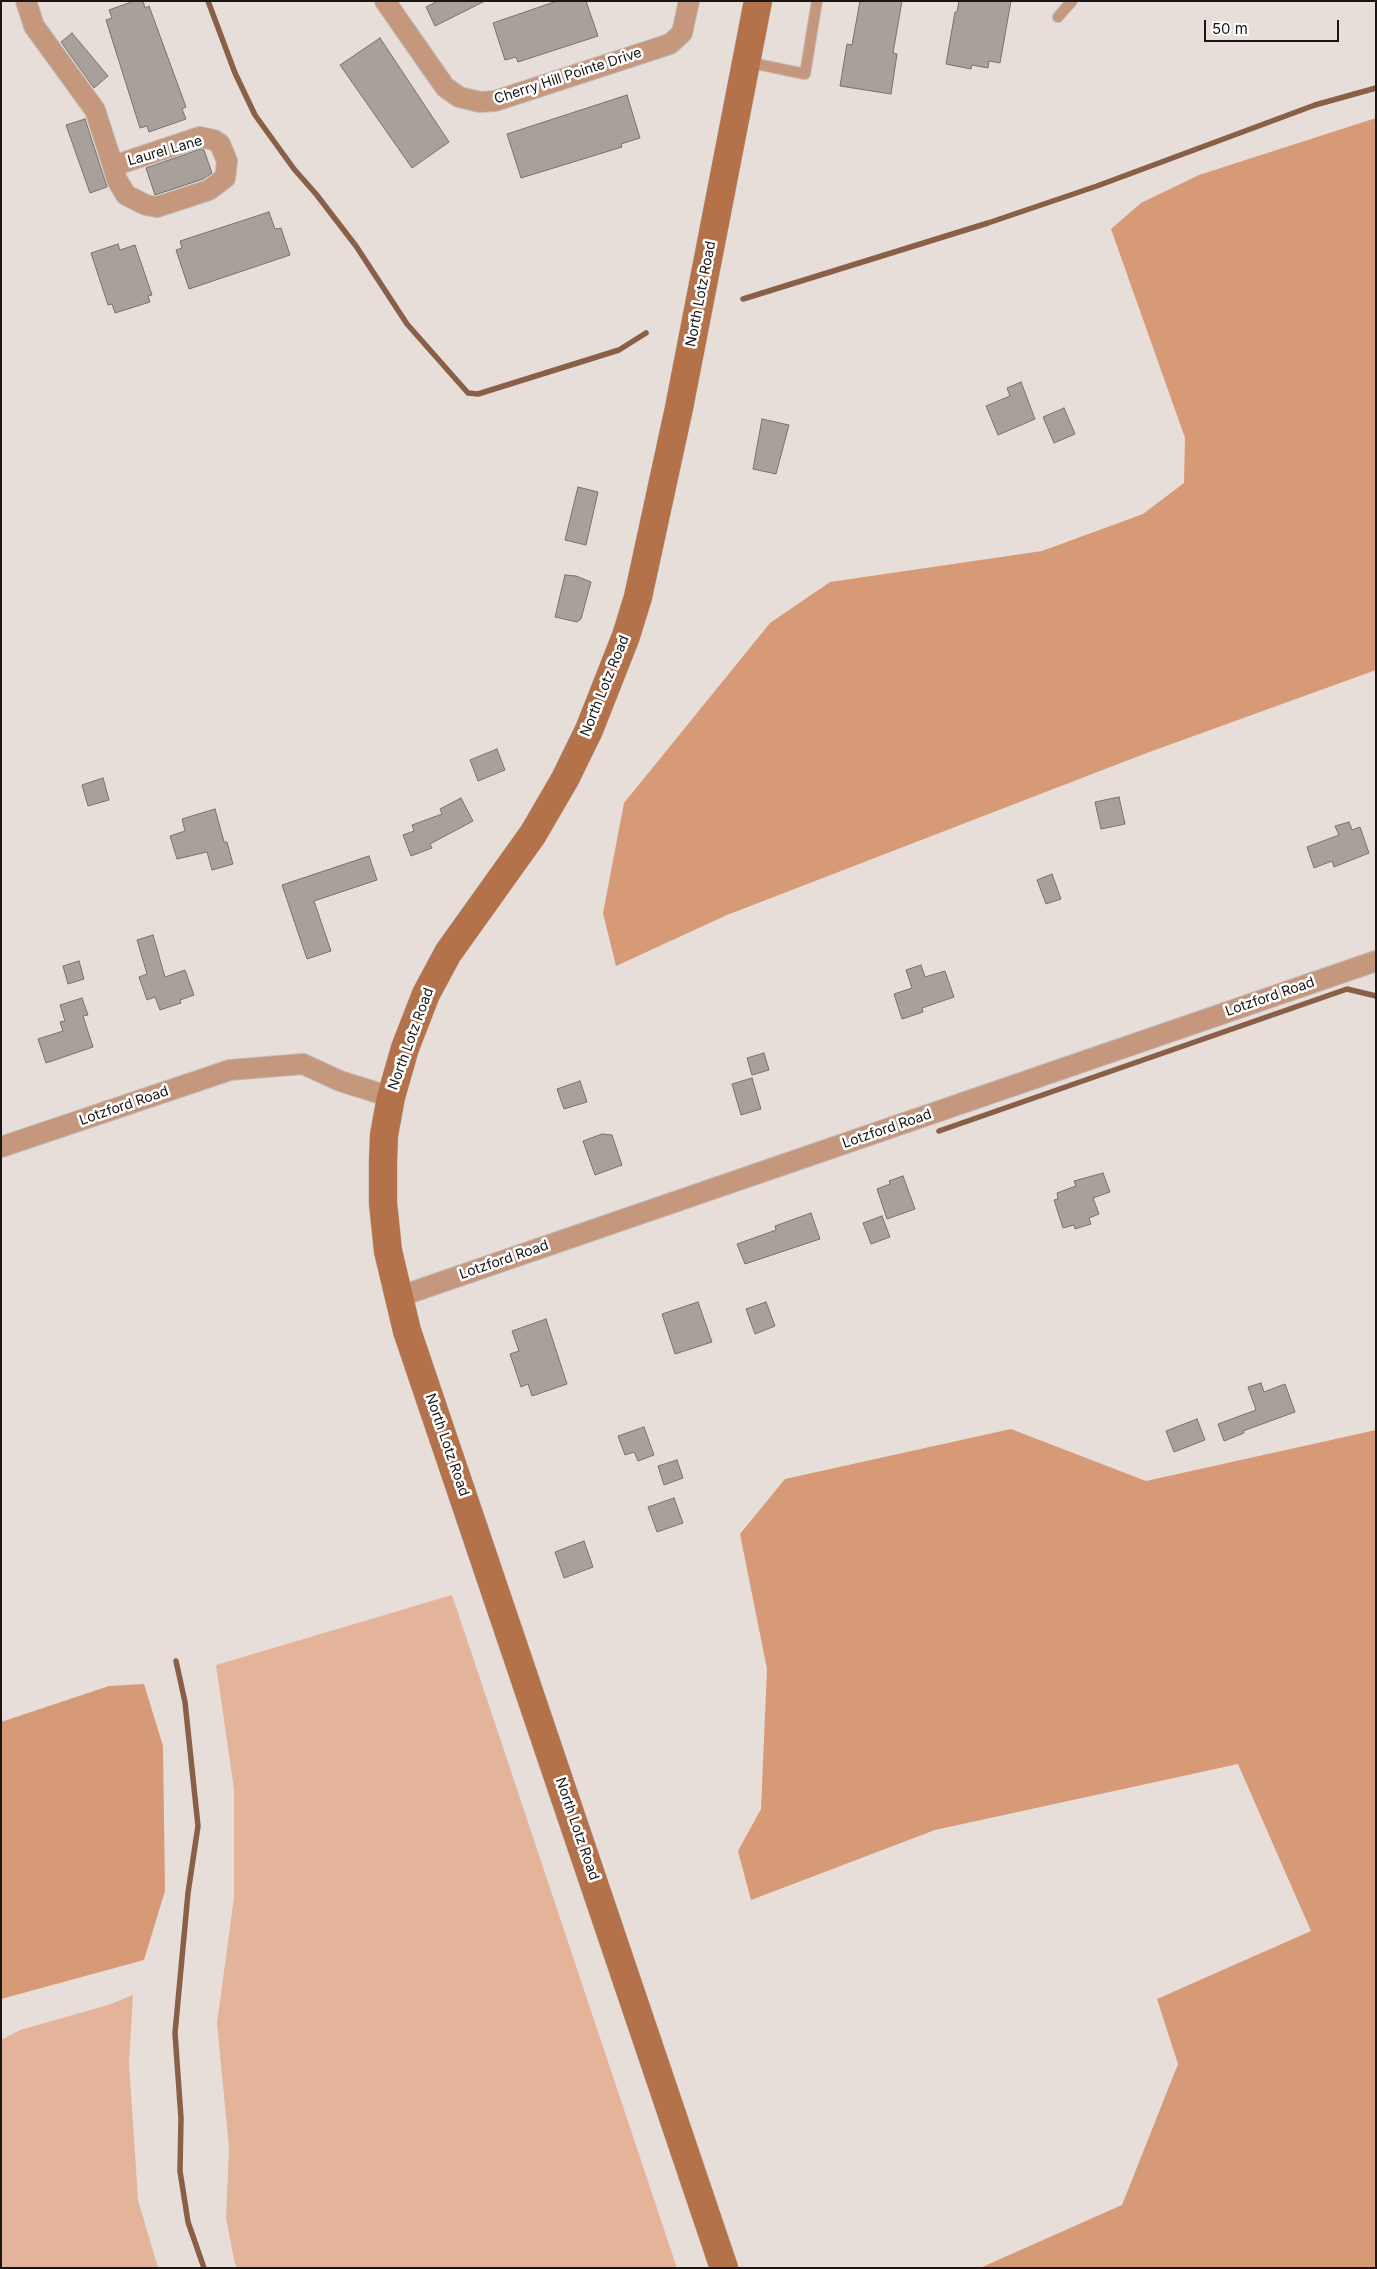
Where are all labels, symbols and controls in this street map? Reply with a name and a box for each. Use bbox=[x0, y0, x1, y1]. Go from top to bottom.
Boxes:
scale bar bbox=[1207, 10, 1342, 42]
text: 50 m bbox=[1212, 19, 1248, 38]
street label: Cherry Hill Pointe Drive bbox=[492, 44, 644, 108]
street label: Laurel Lane bbox=[126, 132, 204, 170]
street label: North Lotz Road bbox=[682, 240, 720, 348]
street label: North Lotz Road bbox=[577, 633, 633, 739]
street label: Lotzford Road bbox=[1223, 974, 1317, 1020]
street label: North Lotz Road bbox=[385, 986, 437, 1092]
street label: Lotzford Road bbox=[77, 1083, 171, 1129]
street label: Lotzford Road bbox=[840, 1106, 934, 1152]
street label: Lotzford Road bbox=[457, 1237, 551, 1283]
street label: North Lotz Road bbox=[422, 1391, 472, 1499]
street label: North Lotz Road bbox=[552, 1775, 602, 1883]

